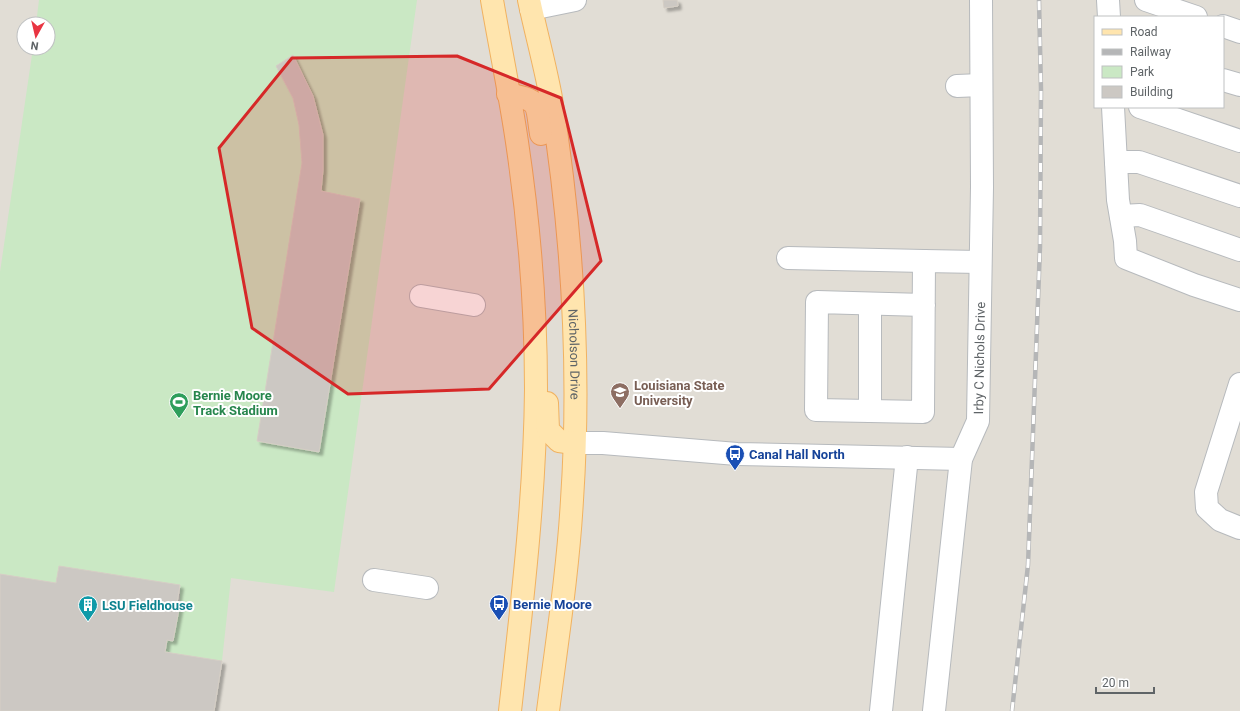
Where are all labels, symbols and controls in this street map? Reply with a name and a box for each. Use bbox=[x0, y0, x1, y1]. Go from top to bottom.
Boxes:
north arrow bbox=[16, 16, 56, 56]
legend bbox=[1094, 16, 1224, 108]
text: Road bbox=[1130, 25, 1158, 39]
text: N bbox=[30, 38, 39, 52]
text: Railway bbox=[1130, 45, 1171, 59]
text: Park bbox=[1130, 65, 1155, 79]
text: Building bbox=[1130, 85, 1173, 99]
street label: Irby C Nichols Drive bbox=[971, 302, 988, 414]
street label: Nicholson Drive bbox=[565, 309, 582, 400]
place label: Louisiana State University bbox=[634, 378, 724, 408]
school or university icon: Louisiana State University bbox=[609, 381, 631, 409]
place label: Bernie Moore Track Stadium bbox=[193, 388, 278, 418]
sports icon: Bernie Moore Track Stadium bbox=[168, 391, 190, 419]
bus stop icon: Canal Hall North bbox=[724, 443, 746, 471]
place label: Canal Hall North bbox=[749, 447, 845, 462]
bus stop icon: Bernie Moore bbox=[488, 593, 510, 621]
building icon: LSU Fieldhouse bbox=[77, 594, 99, 622]
place label: Bernie Moore bbox=[513, 597, 592, 612]
place label: LSU Fieldhouse bbox=[102, 598, 193, 613]
scale bar bbox=[1096, 669, 1154, 695]
text: 20 m bbox=[1102, 676, 1129, 690]

